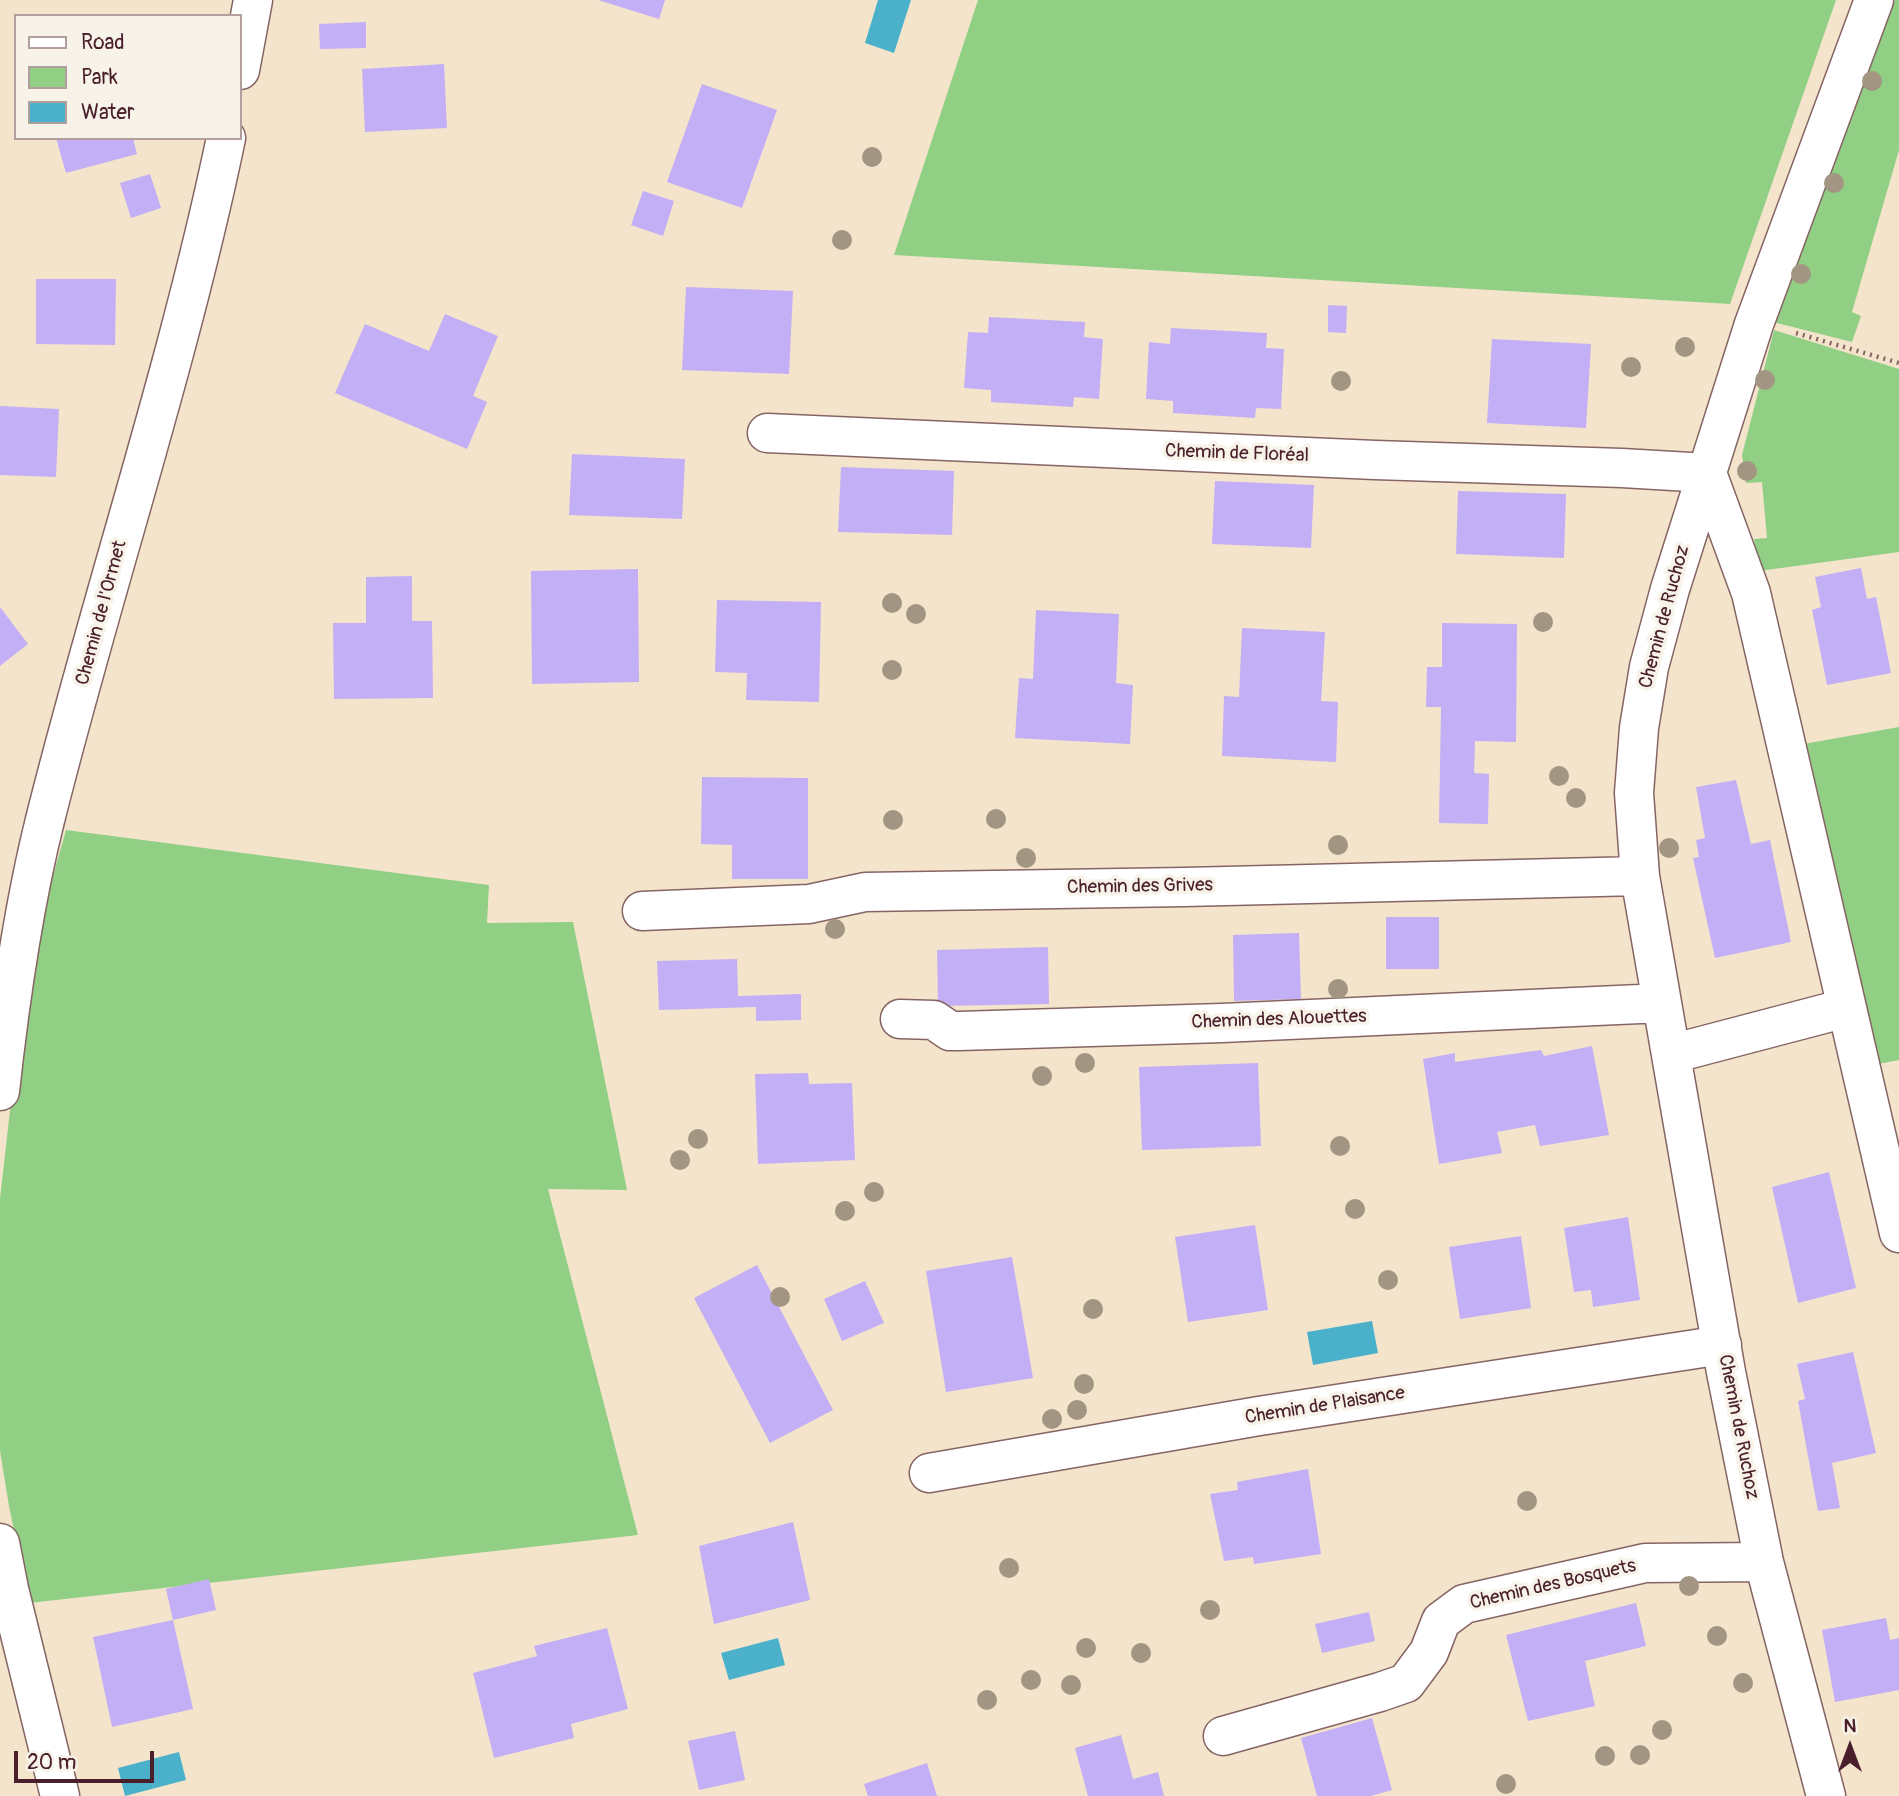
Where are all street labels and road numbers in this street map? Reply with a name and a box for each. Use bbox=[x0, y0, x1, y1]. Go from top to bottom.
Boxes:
street label: Chemin de Floréal bbox=[1165, 440, 1309, 468]
street label: Chemin de l'Ormet bbox=[72, 538, 132, 688]
street label: Chemin de Ruchoz bbox=[1635, 543, 1695, 691]
street label: Chemin des Grives bbox=[1067, 874, 1213, 900]
street label: Chemin des Alouettes bbox=[1191, 1006, 1367, 1034]
street label: Chemin de Ruchoz bbox=[1713, 1353, 1763, 1501]
street label: Chemin de Plaisance bbox=[1243, 1382, 1407, 1430]
street label: Chemin des Bosquets bbox=[1468, 1555, 1638, 1615]

